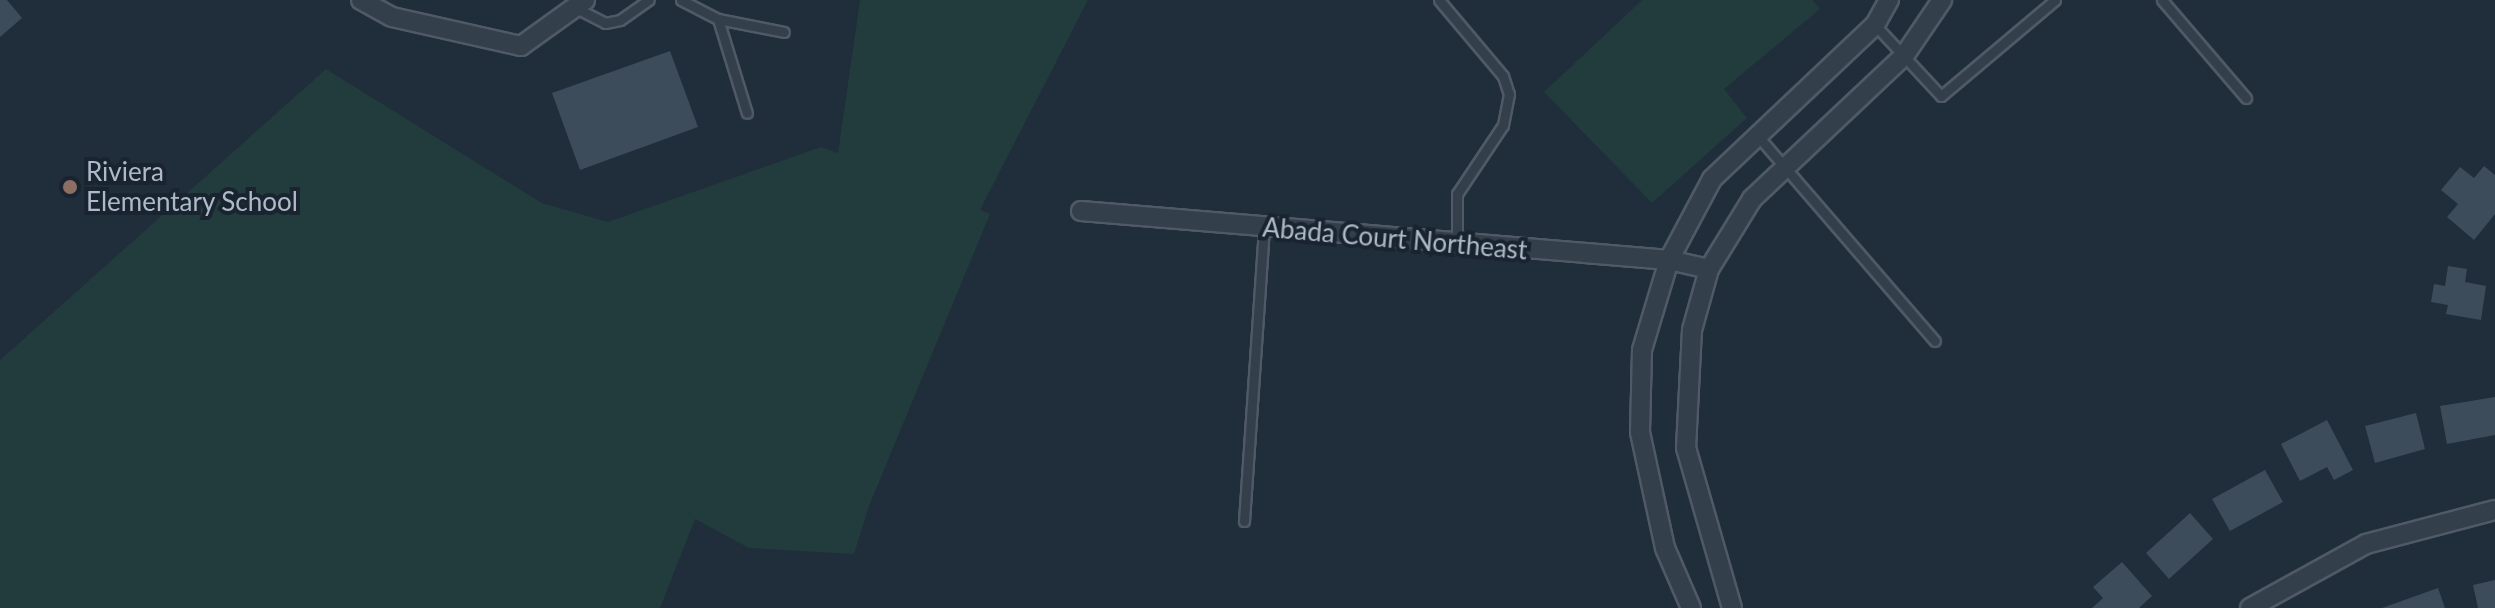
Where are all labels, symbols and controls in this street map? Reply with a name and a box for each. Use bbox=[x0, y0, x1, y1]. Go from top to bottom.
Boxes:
place label: Riviera Elementary School bbox=[86, 156, 299, 218]
marker: Riviera Elementary School bbox=[61, 178, 79, 196]
street label: Abada Court Northeast bbox=[1261, 212, 1529, 266]

